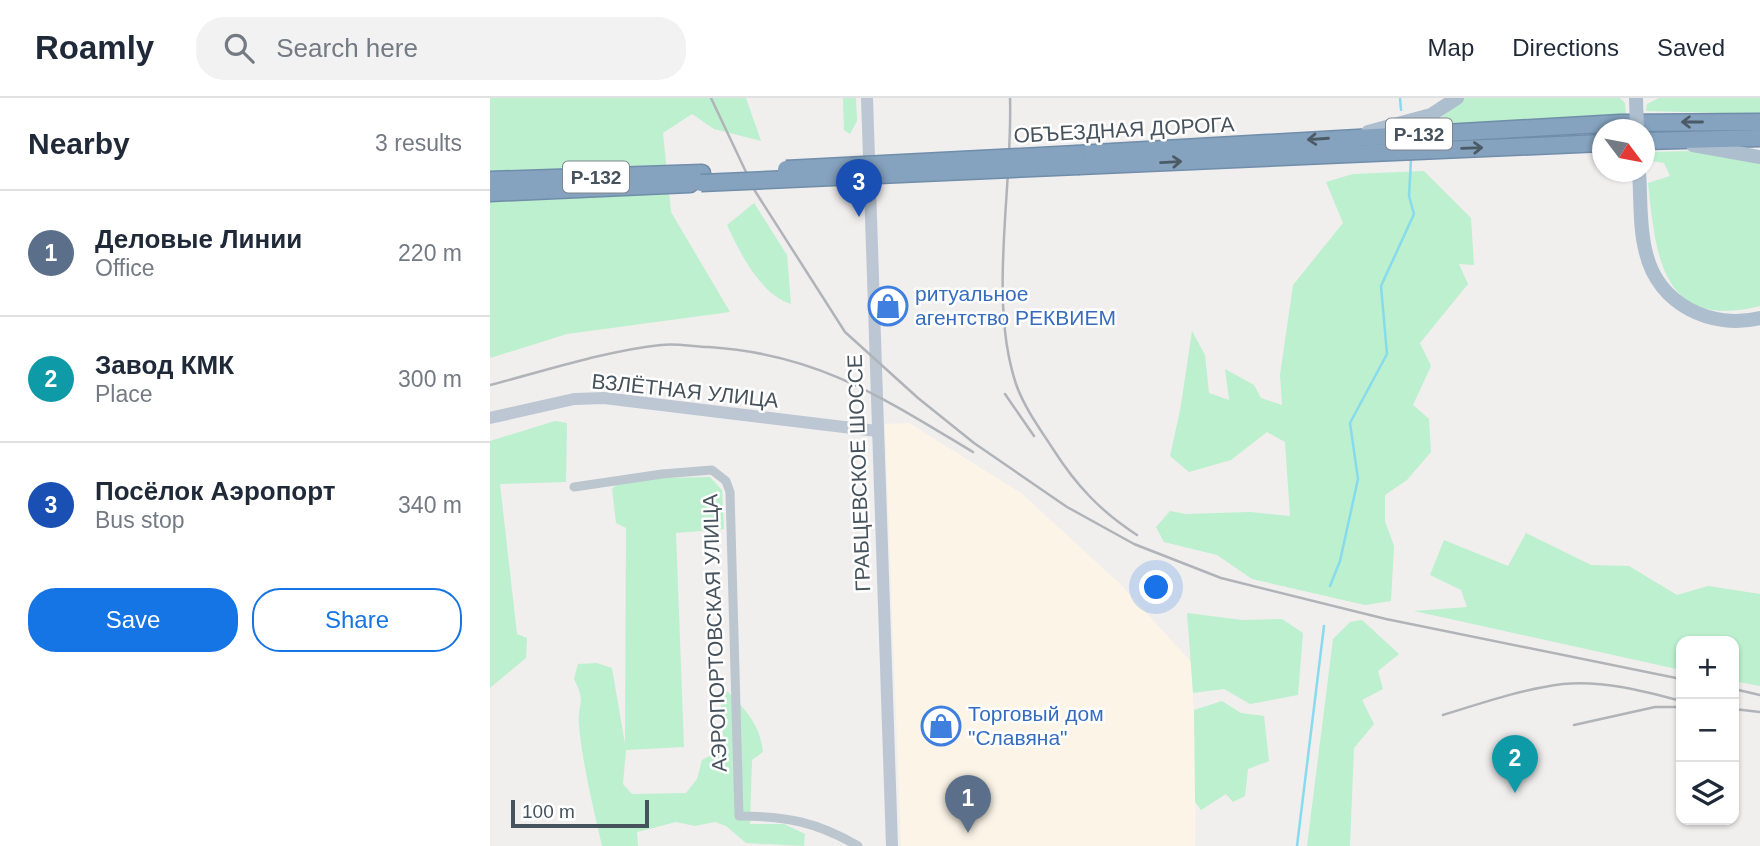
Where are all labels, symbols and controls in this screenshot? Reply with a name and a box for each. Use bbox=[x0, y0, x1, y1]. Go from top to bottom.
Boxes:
search box bbox=[196, 17, 686, 80]
text: Roamly bbox=[35, 29, 154, 66]
icon: search bbox=[220, 29, 258, 67]
text: Search here bbox=[276, 33, 418, 63]
text: Map bbox=[1428, 34, 1474, 61]
text: Directions bbox=[1512, 34, 1619, 61]
text: Saved bbox=[1657, 34, 1725, 61]
street label: ОБЪЕЗДНАЯ ДОРОГА bbox=[1013, 112, 1235, 147]
one-way arrow bbox=[1681, 115, 1704, 129]
road number: Р-132 bbox=[1386, 118, 1452, 150]
north arrow bbox=[1592, 119, 1655, 182]
text: Nearby bbox=[28, 127, 130, 160]
text: 3 results bbox=[375, 130, 462, 156]
one-way arrow bbox=[1307, 133, 1329, 146]
one-way arrow bbox=[1460, 141, 1483, 154]
one-way arrow bbox=[1160, 155, 1183, 168]
pin: 3 bbox=[836, 159, 882, 217]
road number: Р-132 bbox=[563, 162, 629, 192]
text: Деловые Линии bbox=[95, 224, 302, 254]
text: 1 bbox=[45, 240, 57, 266]
text: 220 m bbox=[398, 240, 462, 266]
text: Office bbox=[95, 255, 155, 281]
place label: ритуальное агентство РЕКВИЕМ bbox=[915, 282, 1116, 329]
shop icon: ритуальное агентство РЕКВИЕМ bbox=[867, 285, 909, 327]
text: Завод КМК bbox=[95, 350, 234, 380]
street label: ГРАБЦЕВСКОЕ ШОССЕ bbox=[843, 354, 874, 592]
text: 2 bbox=[45, 366, 57, 392]
text: 300 m bbox=[398, 366, 462, 392]
street label: ВЗЛЁТНАЯ УЛИЦА bbox=[591, 369, 780, 412]
text: Place bbox=[95, 381, 153, 407]
text: Посёлок Аэропорт bbox=[95, 476, 336, 506]
text: 3 bbox=[45, 492, 57, 518]
text: 340 m bbox=[398, 492, 462, 518]
street label: АЭРОПОРТОВСКАЯ УЛИЦА bbox=[698, 494, 731, 772]
text: Bus stop bbox=[95, 507, 185, 533]
your location bbox=[1139, 570, 1173, 604]
button: Save bbox=[28, 588, 238, 652]
button: Share bbox=[252, 588, 462, 652]
map controls bbox=[1676, 636, 1739, 825]
button: + bbox=[1676, 636, 1739, 699]
button: − bbox=[1676, 699, 1739, 762]
place label: Торговый дом "Славяна" bbox=[968, 702, 1104, 749]
shop icon: Торговый дом "Славяна" bbox=[920, 705, 962, 747]
pin: 2 bbox=[1492, 735, 1538, 793]
button: layers bbox=[1676, 762, 1739, 825]
pin: 1 bbox=[945, 775, 991, 833]
scale bar bbox=[511, 797, 649, 829]
text: 100 m bbox=[522, 801, 575, 822]

